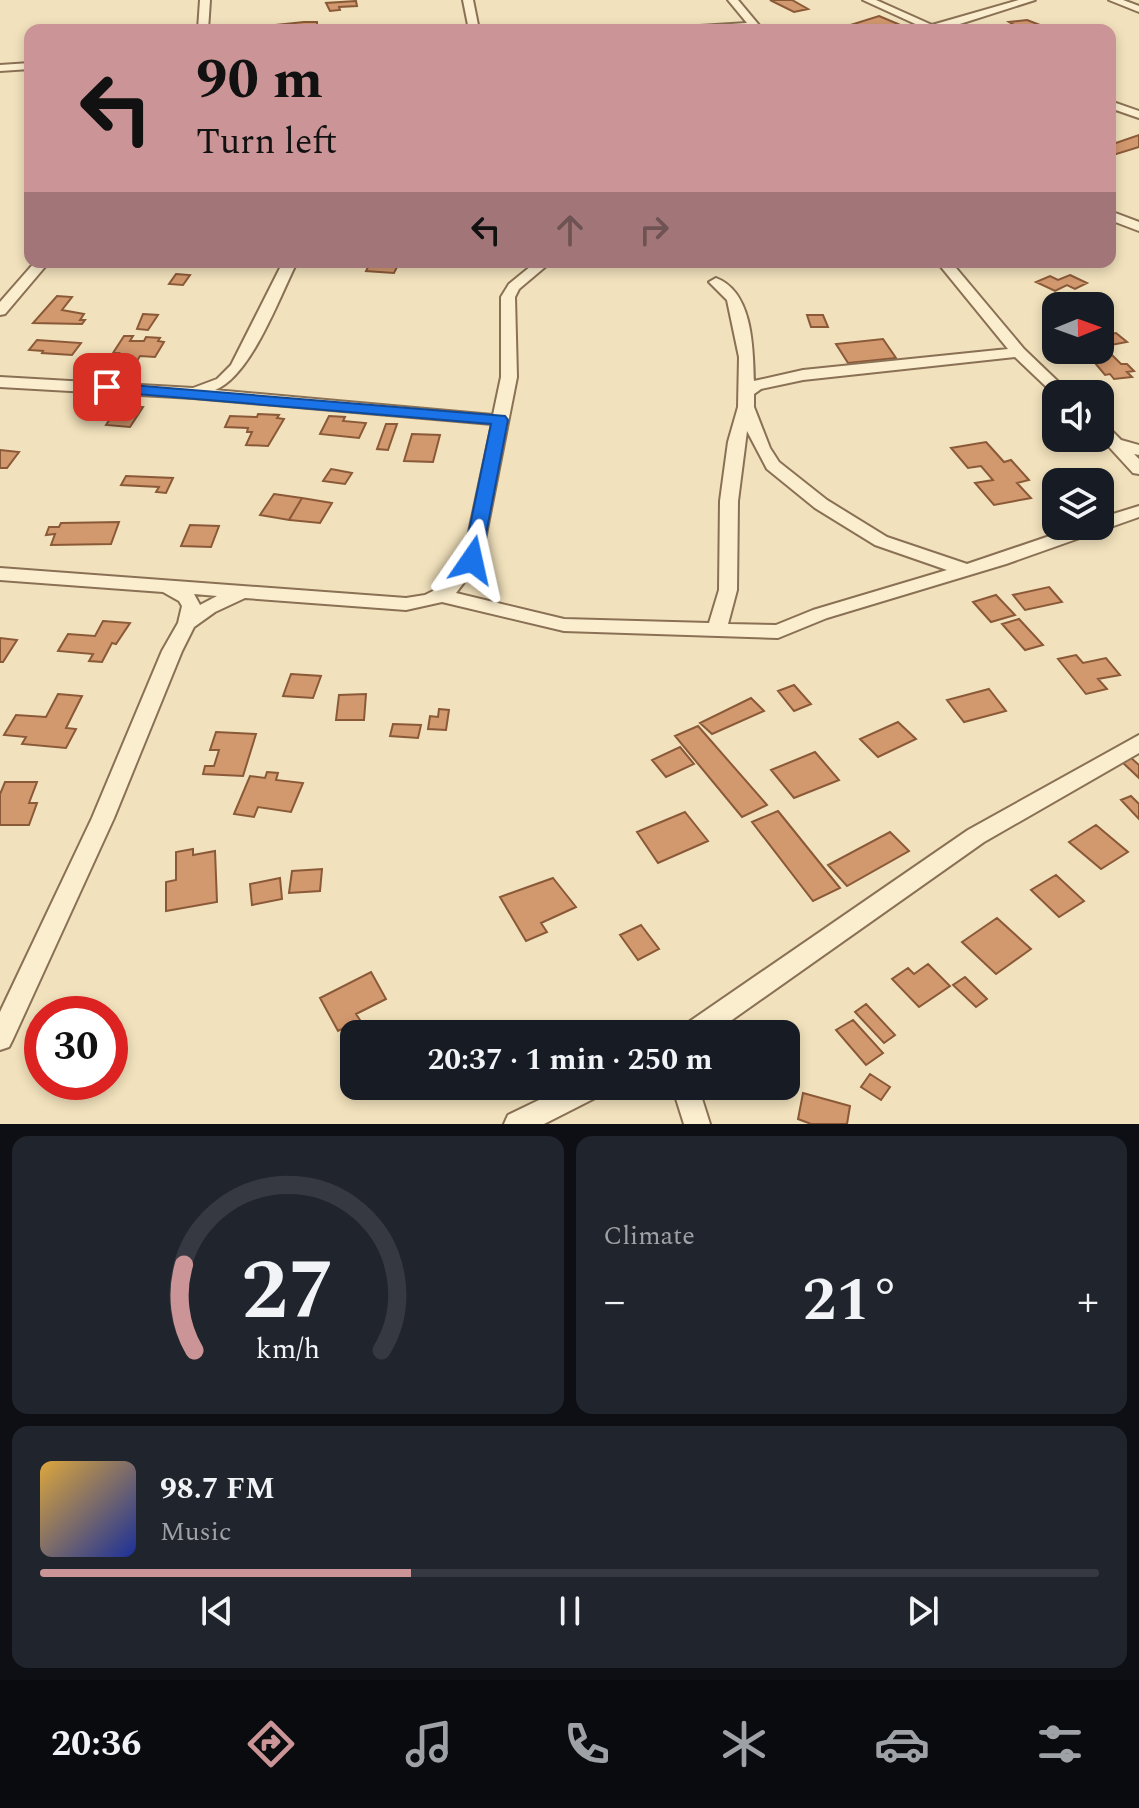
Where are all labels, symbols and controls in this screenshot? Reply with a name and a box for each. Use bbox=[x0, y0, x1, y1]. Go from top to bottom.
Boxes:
text: 90 m bbox=[196, 38, 323, 123]
icon: left bbox=[64, 56, 168, 160]
text: Turn left bbox=[196, 115, 337, 170]
icon: left bbox=[464, 208, 508, 252]
icon: ahead bbox=[548, 208, 592, 252]
icon: right bbox=[632, 208, 676, 252]
north arrow bbox=[1042, 292, 1114, 364]
map controls bbox=[1042, 292, 1114, 540]
pin bbox=[73, 353, 141, 421]
icon: arrive bbox=[85, 365, 129, 409]
button: sound bbox=[1042, 380, 1114, 452]
button: layers bbox=[1042, 468, 1114, 540]
position arrow bbox=[430, 518, 514, 602]
speed limit sign: 30 bbox=[24, 996, 128, 1100]
text: 20:37 · 1 min · 250 m bbox=[427, 1037, 713, 1083]
text: Climate bbox=[604, 1216, 695, 1256]
text: 27 bbox=[241, 1229, 334, 1356]
text: 21° bbox=[803, 1255, 900, 1347]
text: − bbox=[604, 1268, 626, 1335]
text: + bbox=[1077, 1268, 1099, 1335]
text: km/h bbox=[256, 1328, 320, 1371]
text: 98.7 FM bbox=[160, 1466, 275, 1512]
text: Music bbox=[160, 1512, 231, 1552]
icon: previous bbox=[195, 1589, 239, 1633]
icon: pause bbox=[548, 1589, 592, 1633]
icon: next bbox=[901, 1589, 945, 1633]
icon: directions bbox=[243, 1716, 299, 1772]
icon: music bbox=[401, 1716, 457, 1772]
icon: phone bbox=[559, 1716, 615, 1772]
icon: climate bbox=[716, 1716, 772, 1772]
icon: car bbox=[874, 1716, 930, 1772]
icon: filters bbox=[1032, 1716, 1088, 1772]
text: 20:36 bbox=[51, 1717, 141, 1772]

